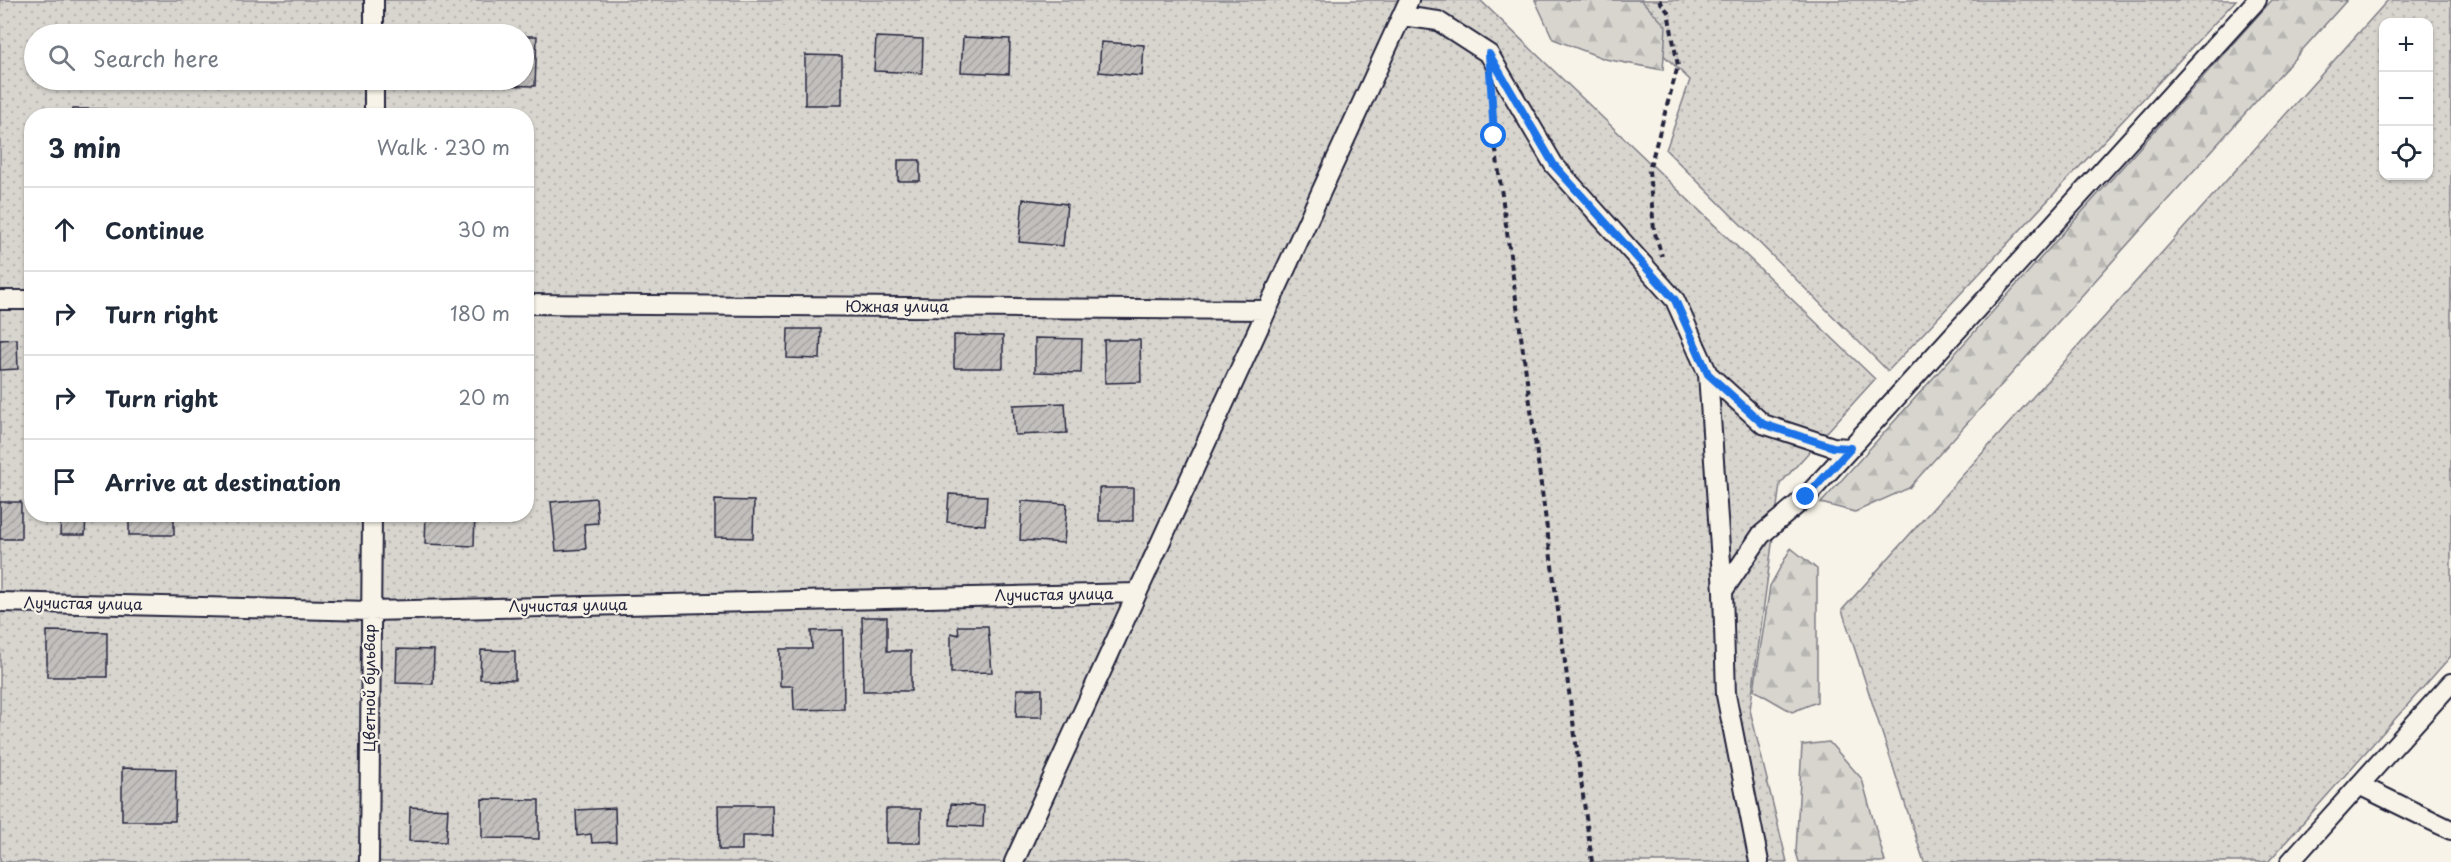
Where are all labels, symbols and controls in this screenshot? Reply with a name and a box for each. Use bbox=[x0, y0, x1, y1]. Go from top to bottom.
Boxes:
map controls bbox=[2379, 18, 2433, 180]
button: + bbox=[2379, 18, 2433, 72]
search box bbox=[24, 24, 534, 90]
icon: search bbox=[45, 41, 78, 74]
text: Search here bbox=[93, 41, 219, 74]
button: − bbox=[2379, 72, 2433, 126]
route start bbox=[1480, 122, 1506, 148]
button: locate bbox=[2379, 126, 2433, 180]
text: 3 min bbox=[48, 128, 121, 167]
text: Walk · 230 m bbox=[377, 132, 510, 162]
icon: ahead bbox=[48, 213, 81, 246]
text: Continue bbox=[105, 213, 204, 246]
text: 30 m bbox=[457, 214, 510, 244]
street label: Южная улица bbox=[845, 294, 949, 317]
icon: right bbox=[48, 297, 81, 330]
text: Turn right bbox=[105, 297, 218, 330]
text: 180 m bbox=[450, 298, 510, 328]
icon: right bbox=[48, 381, 81, 414]
text: Turn right bbox=[105, 381, 218, 414]
text: 20 m bbox=[458, 382, 510, 412]
icon: arrive bbox=[48, 465, 81, 498]
text: Arrive at destination bbox=[105, 465, 341, 498]
route end bbox=[1792, 483, 1818, 509]
street label: Лучистая улица bbox=[994, 581, 1114, 606]
street label: Лучистая улица bbox=[23, 590, 143, 615]
street label: Лучистая улица bbox=[508, 592, 628, 617]
street label: Цветной бульвар bbox=[357, 624, 380, 752]

